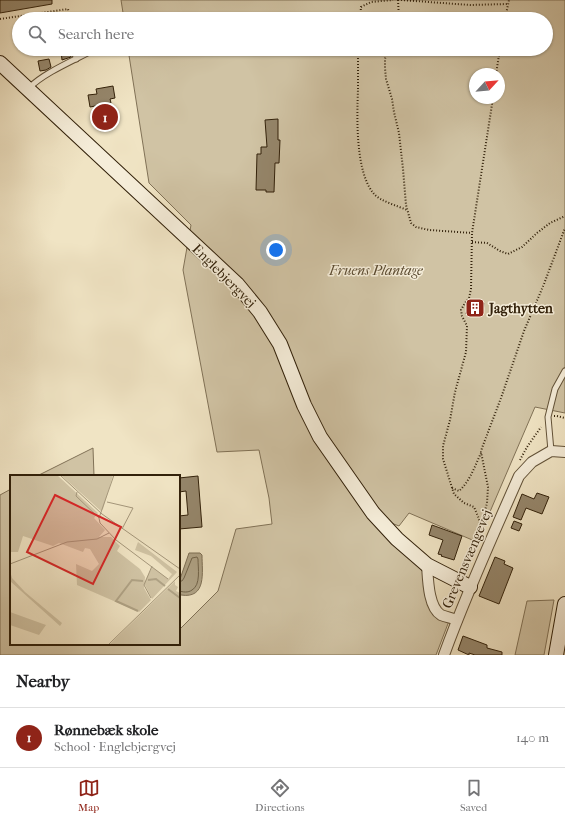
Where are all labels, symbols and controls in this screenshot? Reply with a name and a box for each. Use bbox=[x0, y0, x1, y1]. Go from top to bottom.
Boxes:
search box bbox=[12, 12, 553, 56]
icon: search bbox=[26, 23, 48, 45]
text: Search here bbox=[58, 25, 134, 43]
north arrow bbox=[469, 68, 505, 104]
pin: 1 bbox=[92, 102, 118, 132]
your location bbox=[266, 240, 286, 260]
street label: Englebjergvej bbox=[189, 241, 259, 311]
park label: Fruens Plantage bbox=[328, 262, 423, 279]
building icon: Jagthytten bbox=[464, 297, 486, 319]
place label: Jagthytten bbox=[487, 300, 554, 317]
inset map bbox=[10, 475, 180, 645]
street label: Grevensvængevej bbox=[438, 507, 496, 611]
text: Nearby bbox=[16, 671, 70, 691]
text: Rønnebæk skole bbox=[54, 721, 158, 739]
text: 1 bbox=[27, 730, 31, 745]
text: 140 m bbox=[516, 730, 549, 745]
text: School · Englebjergvej bbox=[54, 739, 176, 754]
tab: Map bbox=[78, 777, 100, 814]
tab: Directions bbox=[255, 777, 305, 814]
tab: Saved bbox=[460, 777, 487, 814]

